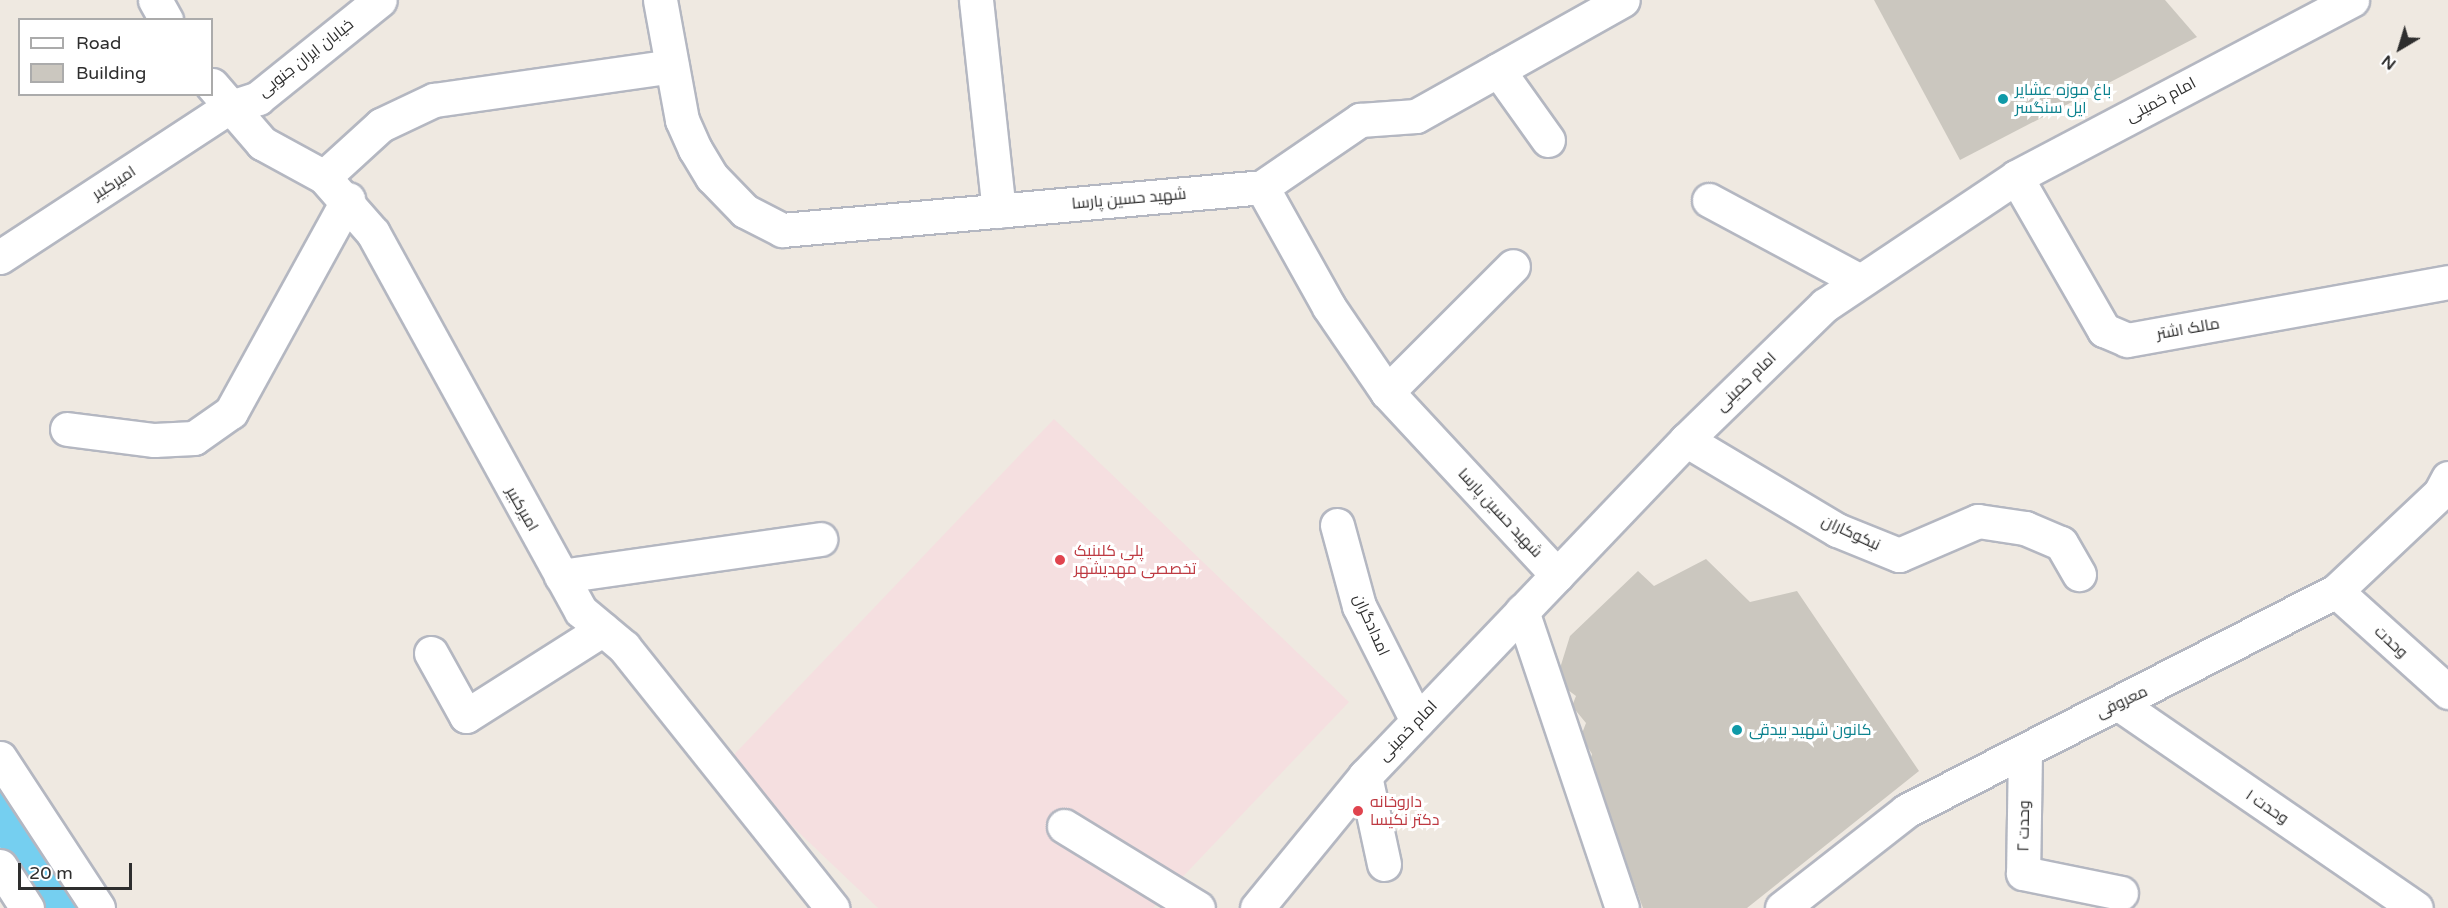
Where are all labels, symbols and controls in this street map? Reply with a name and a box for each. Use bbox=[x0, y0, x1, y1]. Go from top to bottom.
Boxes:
street label: خیابان ایران جنوبی bbox=[254, 15, 358, 101]
legend bbox=[18, 18, 213, 96]
north arrow bbox=[2370, 18, 2430, 78]
text: Road bbox=[76, 32, 121, 54]
text: N bbox=[2378, 50, 2400, 74]
text: Building bbox=[76, 62, 146, 84]
street label: امام خمینی bbox=[2123, 74, 2199, 126]
place label: باغ موزه عشایر ایل سنگسر bbox=[2015, 80, 2111, 118]
marker: باغ موزه عشایر ایل سنگسر bbox=[1996, 92, 2010, 106]
street label: امیرکبیر bbox=[89, 162, 139, 204]
street label: شهید حسین پارسا bbox=[1071, 184, 1187, 214]
street label: مالک اشتر bbox=[2155, 314, 2221, 344]
street label: امام خمینی bbox=[1712, 348, 1780, 416]
street label: شهید حسین پارسا bbox=[1454, 464, 1546, 562]
street label: امیرکبیر bbox=[502, 483, 542, 535]
street label: نیکوکاران bbox=[1819, 511, 1883, 555]
place label: پلی کلینیک تخصصی مهدیشهر bbox=[1074, 541, 1196, 579]
marker: پلی کلینیک تخصصی مهدیشهر bbox=[1051, 551, 1069, 569]
street label: امدادگران bbox=[1349, 591, 1393, 659]
street label: وحدت bbox=[2370, 622, 2412, 662]
street label: معروفی bbox=[2093, 682, 2151, 722]
street label: امام خمینی bbox=[1374, 697, 1442, 765]
place label: کانون شهید بیدقی bbox=[1749, 720, 1871, 740]
marker: کانون شهید بیدقی bbox=[1730, 723, 1744, 737]
street label: وحدت ۱ bbox=[2242, 786, 2292, 828]
place label: داروخانه دکتر نکیسا bbox=[1370, 792, 1439, 830]
street label: وحدت ۲ bbox=[2014, 800, 2034, 852]
marker: داروخانه دکتر نکیسا bbox=[1351, 804, 1365, 818]
scale bar bbox=[21, 851, 135, 889]
text: 20 m bbox=[29, 862, 73, 884]

